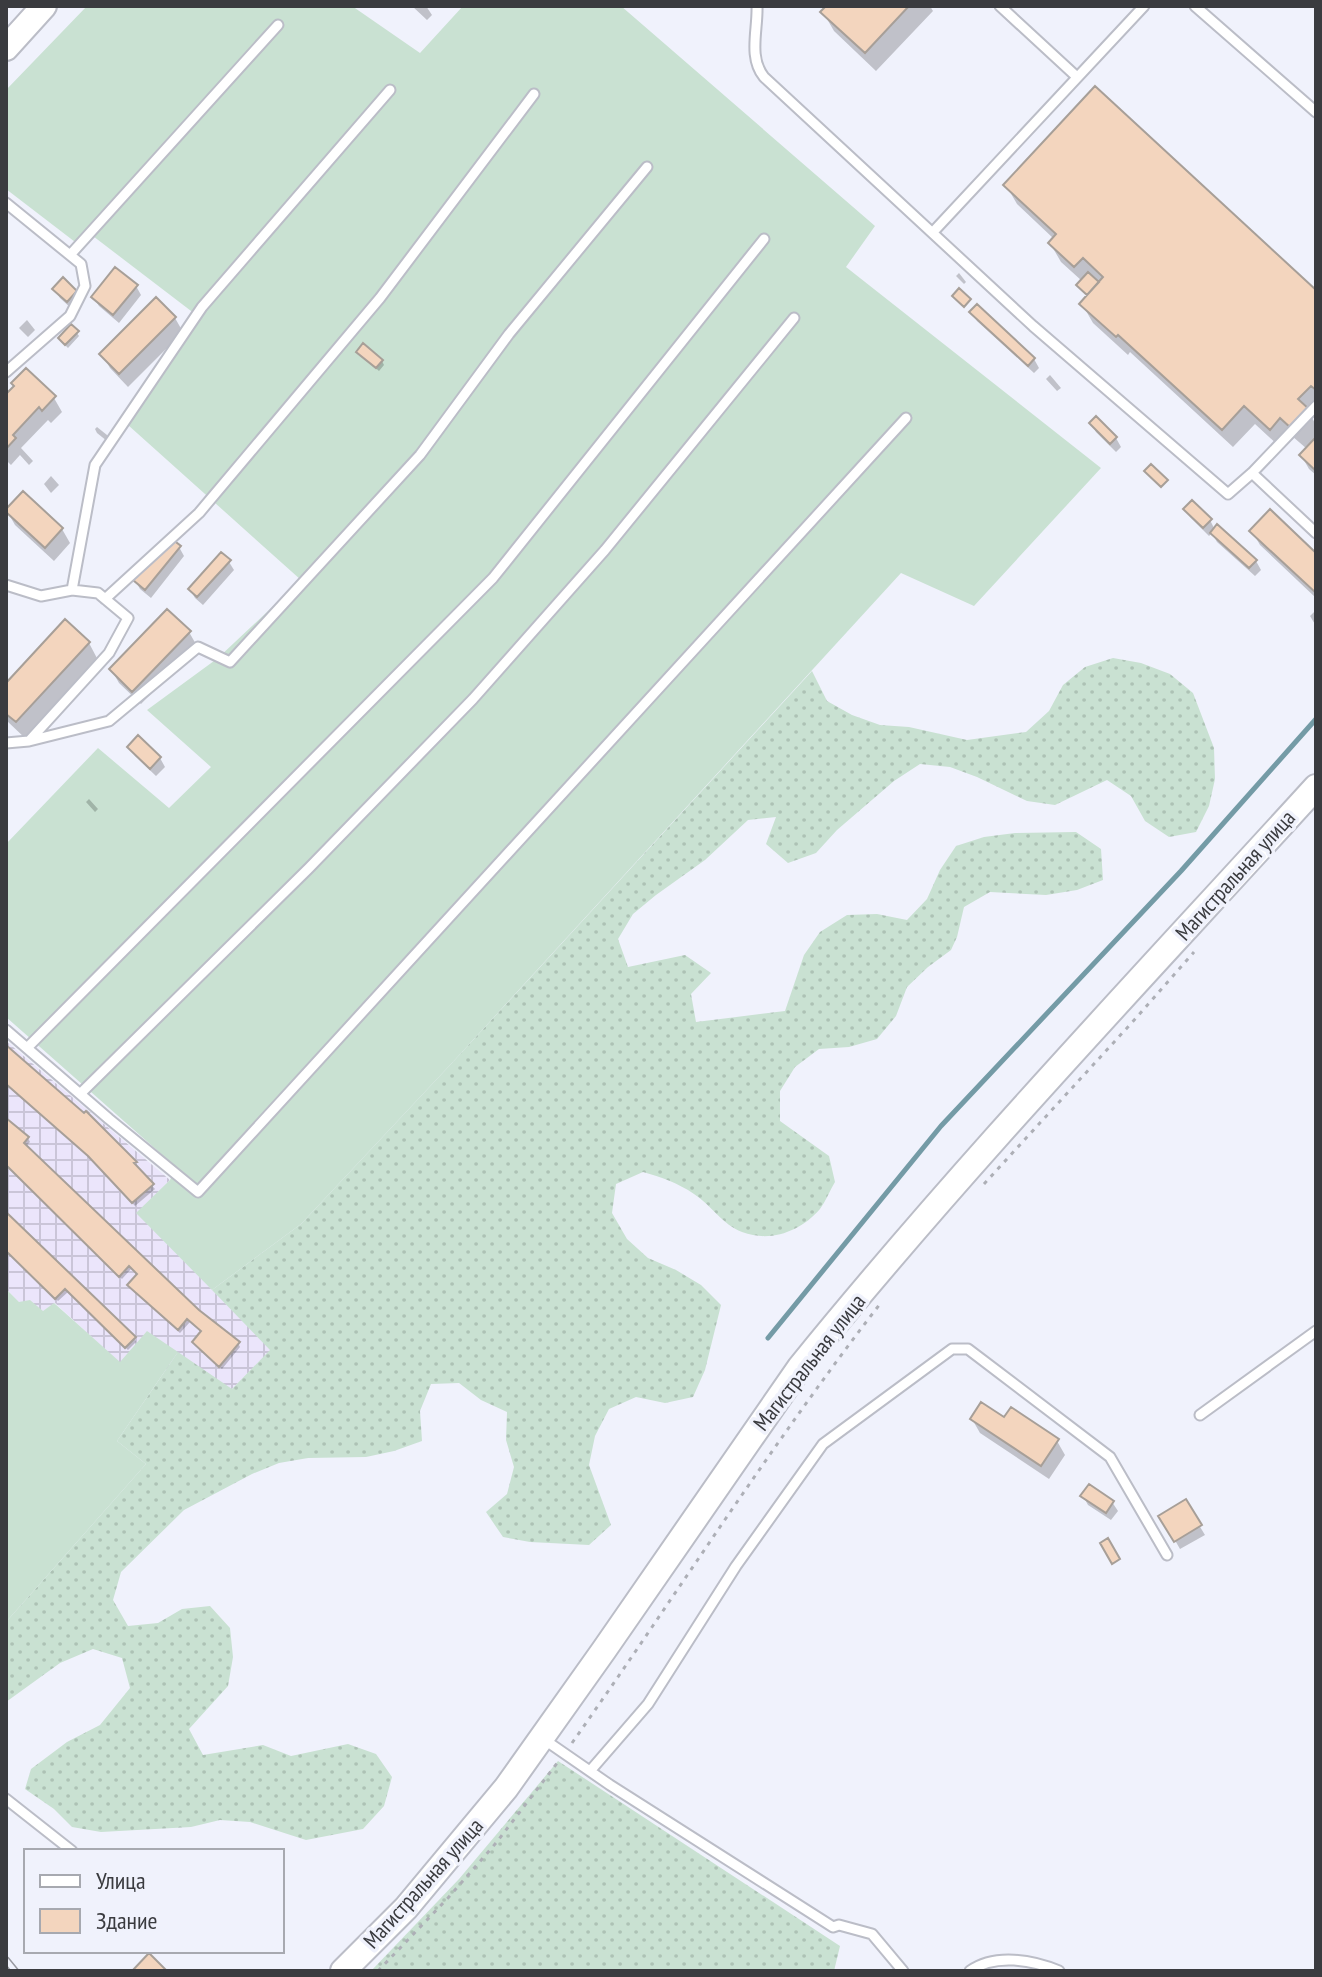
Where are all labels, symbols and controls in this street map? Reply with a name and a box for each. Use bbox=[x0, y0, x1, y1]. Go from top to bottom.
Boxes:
street label: Магистральная улица bbox=[1169, 804, 1301, 946]
street label: Магистральная улица bbox=[747, 1288, 871, 1436]
street label: Магистральная улица bbox=[357, 1812, 489, 1954]
legend bbox=[24, 1849, 284, 1953]
text: Улица bbox=[96, 1865, 146, 1896]
text: Здание bbox=[96, 1905, 157, 1936]

